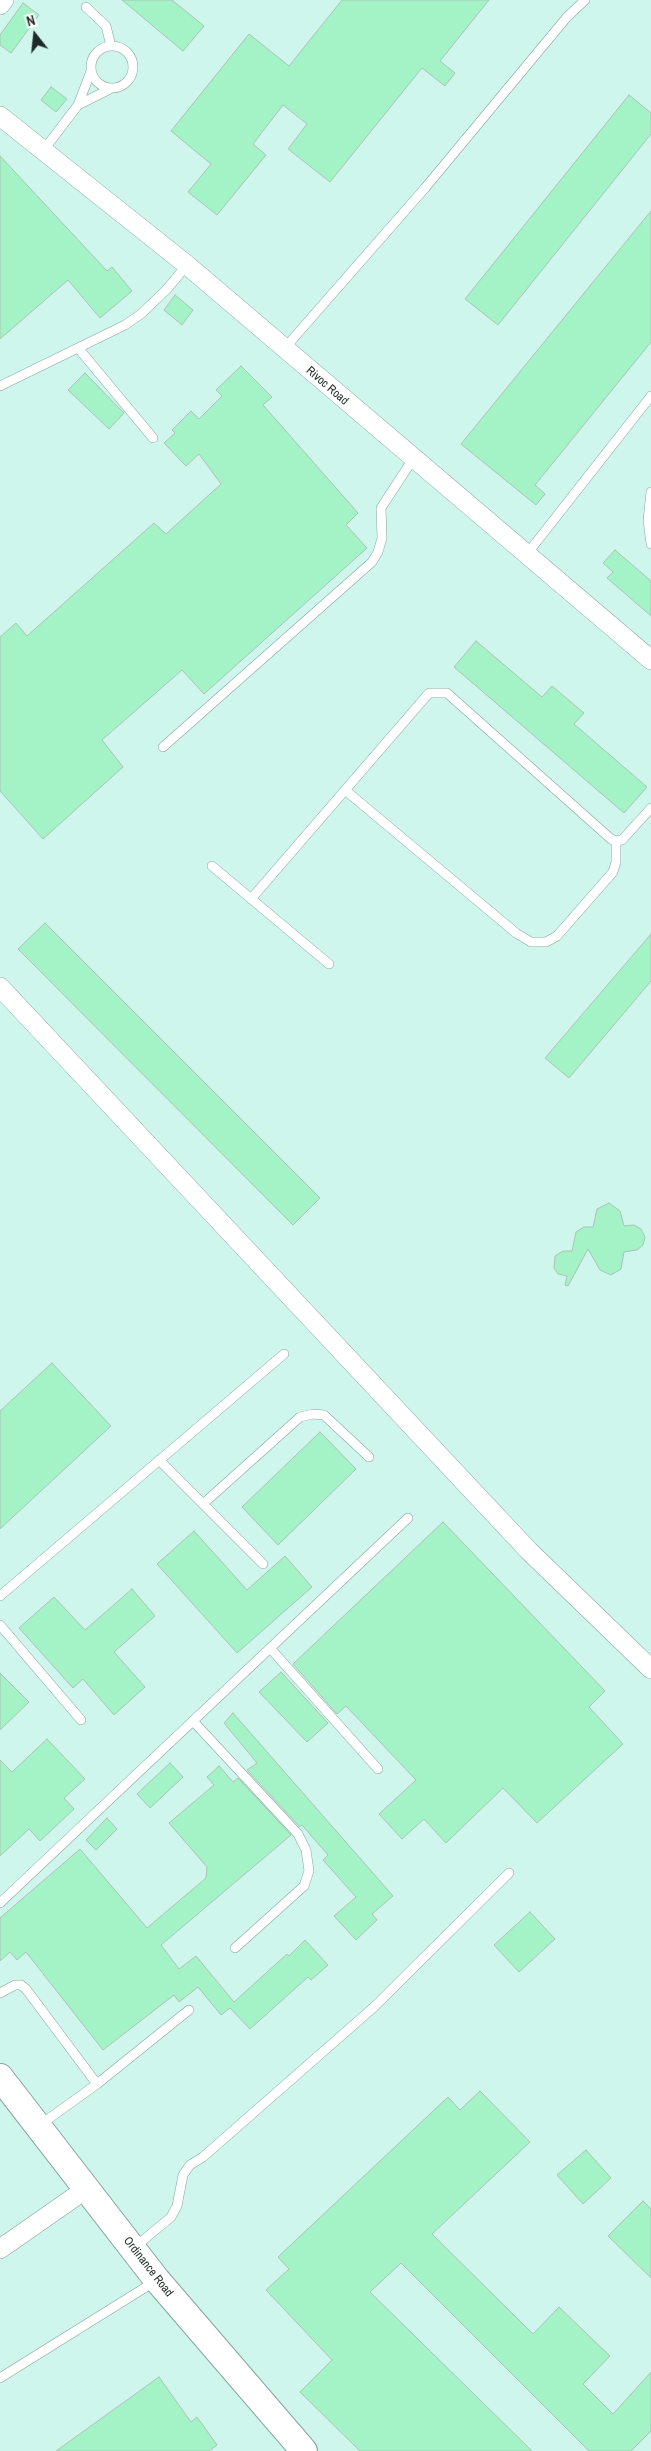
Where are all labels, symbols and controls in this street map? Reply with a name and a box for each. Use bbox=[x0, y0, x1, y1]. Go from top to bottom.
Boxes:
north arrow bbox=[10, 10, 60, 60]
text: N bbox=[24, 11, 37, 30]
street label: Rivoc Road bbox=[303, 364, 351, 408]
street label: Ordinance Road bbox=[120, 2234, 176, 2300]

